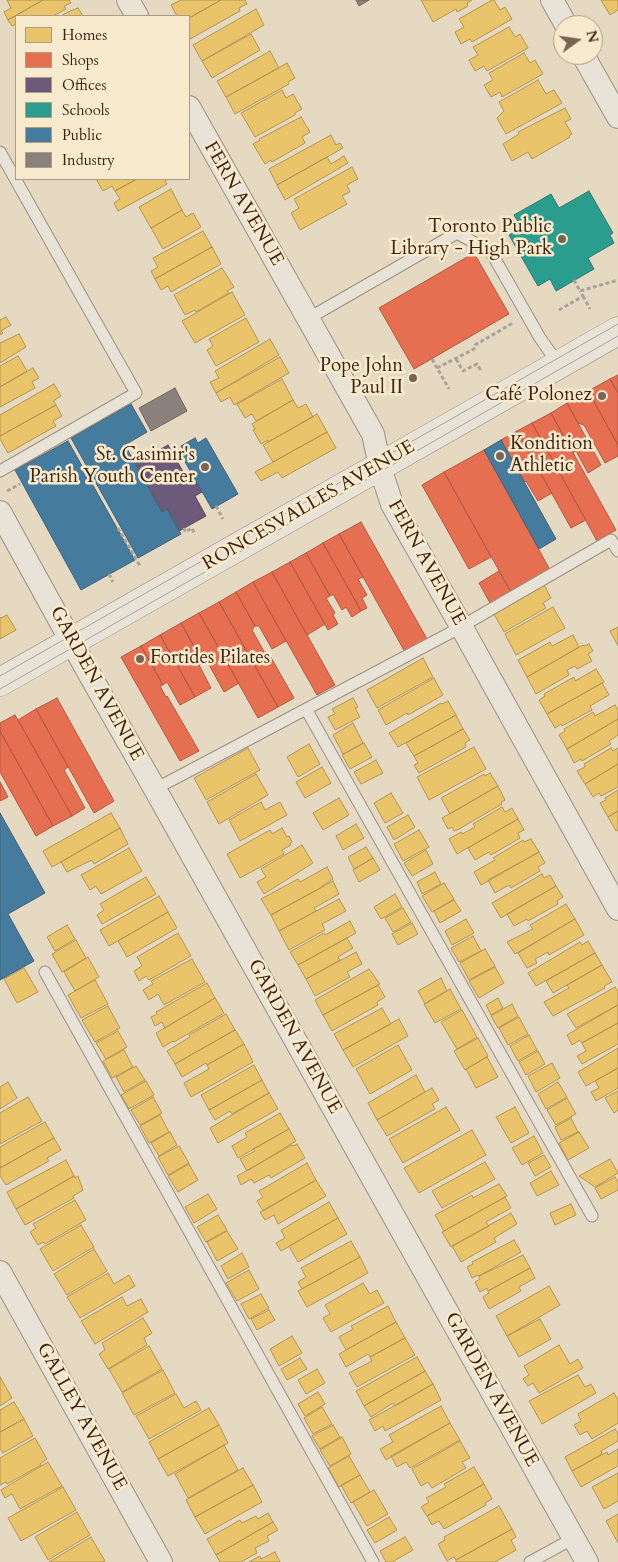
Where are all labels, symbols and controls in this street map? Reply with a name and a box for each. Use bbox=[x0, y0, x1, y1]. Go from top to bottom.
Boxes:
legend bbox=[15, 15, 190, 180]
north arrow bbox=[553, 15, 603, 65]
text: Homes bbox=[62, 25, 107, 45]
text: N bbox=[581, 28, 603, 45]
text: Shops bbox=[62, 50, 99, 70]
text: Offices bbox=[62, 75, 107, 95]
text: Schools bbox=[62, 100, 110, 120]
text: Public bbox=[62, 125, 102, 145]
street label: FERN AVENUE bbox=[198, 138, 288, 270]
text: Industry bbox=[62, 150, 115, 170]
place label: Toronto Public Library - High Park bbox=[390, 217, 552, 261]
marker: Toronto Public Library - High Park bbox=[556, 233, 568, 245]
place label: Pope John Paul II bbox=[320, 356, 403, 400]
marker: Pope John Paul II bbox=[407, 372, 419, 384]
place label: Café Polonez bbox=[485, 385, 592, 407]
marker: Café Polonez bbox=[596, 390, 608, 402]
place label: Kondition Athletic bbox=[510, 434, 593, 478]
street label: RONCESVALLES AVENUE bbox=[199, 436, 419, 576]
place label: St. Casimir's Parish Youth Center bbox=[29, 445, 195, 489]
marker: Kondition Athletic bbox=[494, 450, 506, 462]
marker: St. Casimir's Parish Youth Center bbox=[199, 461, 211, 473]
street label: FERN AVENUE bbox=[382, 496, 470, 630]
street label: GARDEN AVENUE bbox=[44, 603, 148, 765]
place label: Fortides Pilates bbox=[150, 648, 270, 670]
marker: Fortides Pilates bbox=[134, 653, 146, 665]
street label: GARDEN AVENUE bbox=[242, 956, 346, 1118]
street label: GARDEN AVENUE bbox=[439, 1309, 543, 1471]
street label: GALLEY AVENUE bbox=[31, 1339, 131, 1495]

